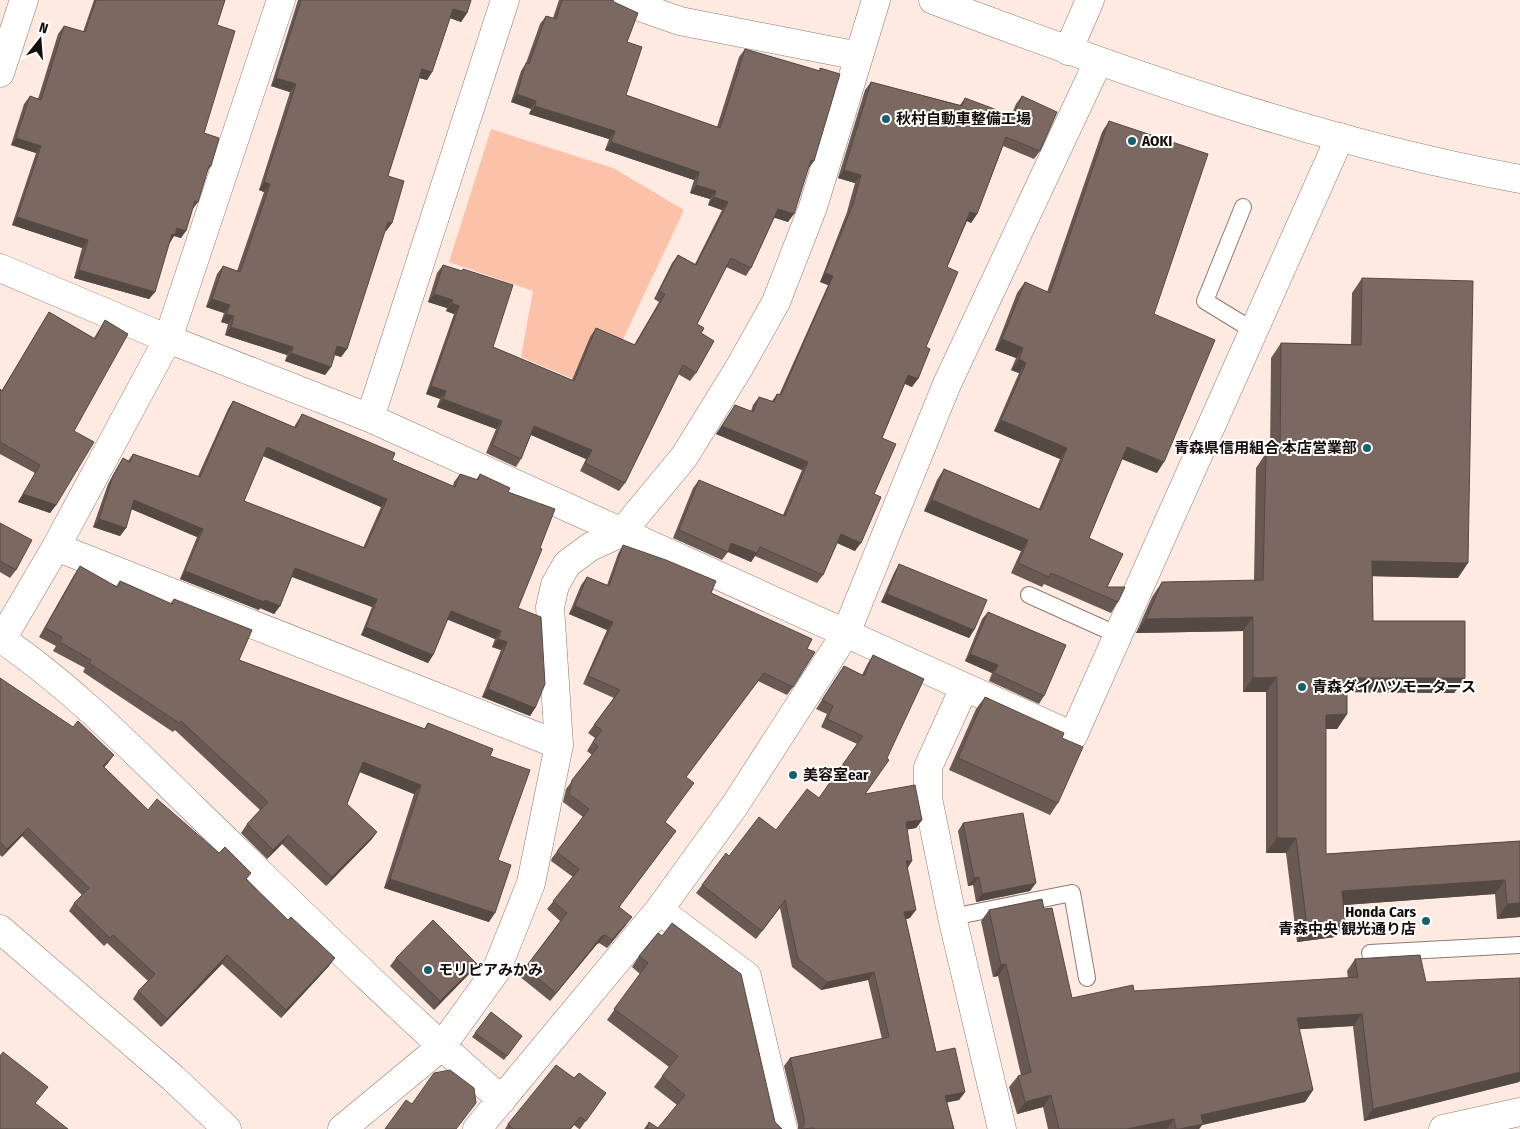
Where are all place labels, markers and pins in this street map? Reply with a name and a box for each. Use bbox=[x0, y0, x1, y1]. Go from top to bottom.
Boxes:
place label: 秋村自動車整備工場 bbox=[896, 110, 1031, 128]
marker: 秋村自動車整備工場 bbox=[880, 113, 892, 125]
place label: AOKI bbox=[1141, 132, 1172, 150]
marker: AOKI bbox=[1126, 135, 1138, 147]
place label: 青森県信用組合 本店営業部 bbox=[1174, 439, 1357, 457]
marker: 青森県信用組合 本店営業部 bbox=[1361, 442, 1373, 454]
place label: 青森ダイハツモータース bbox=[1312, 678, 1476, 696]
marker: 青森ダイハツモータース bbox=[1296, 681, 1308, 693]
place label: 美容室ear bbox=[803, 766, 869, 784]
marker: 美容室ear bbox=[787, 769, 799, 781]
place label: Honda Cars 青森中央 観光通り店 bbox=[1278, 903, 1416, 938]
marker: Honda Cars 青森中央 観光通り店 bbox=[1420, 915, 1432, 927]
place label: モリピアみかみ bbox=[438, 961, 543, 979]
marker: モリピアみかみ bbox=[422, 964, 434, 976]

